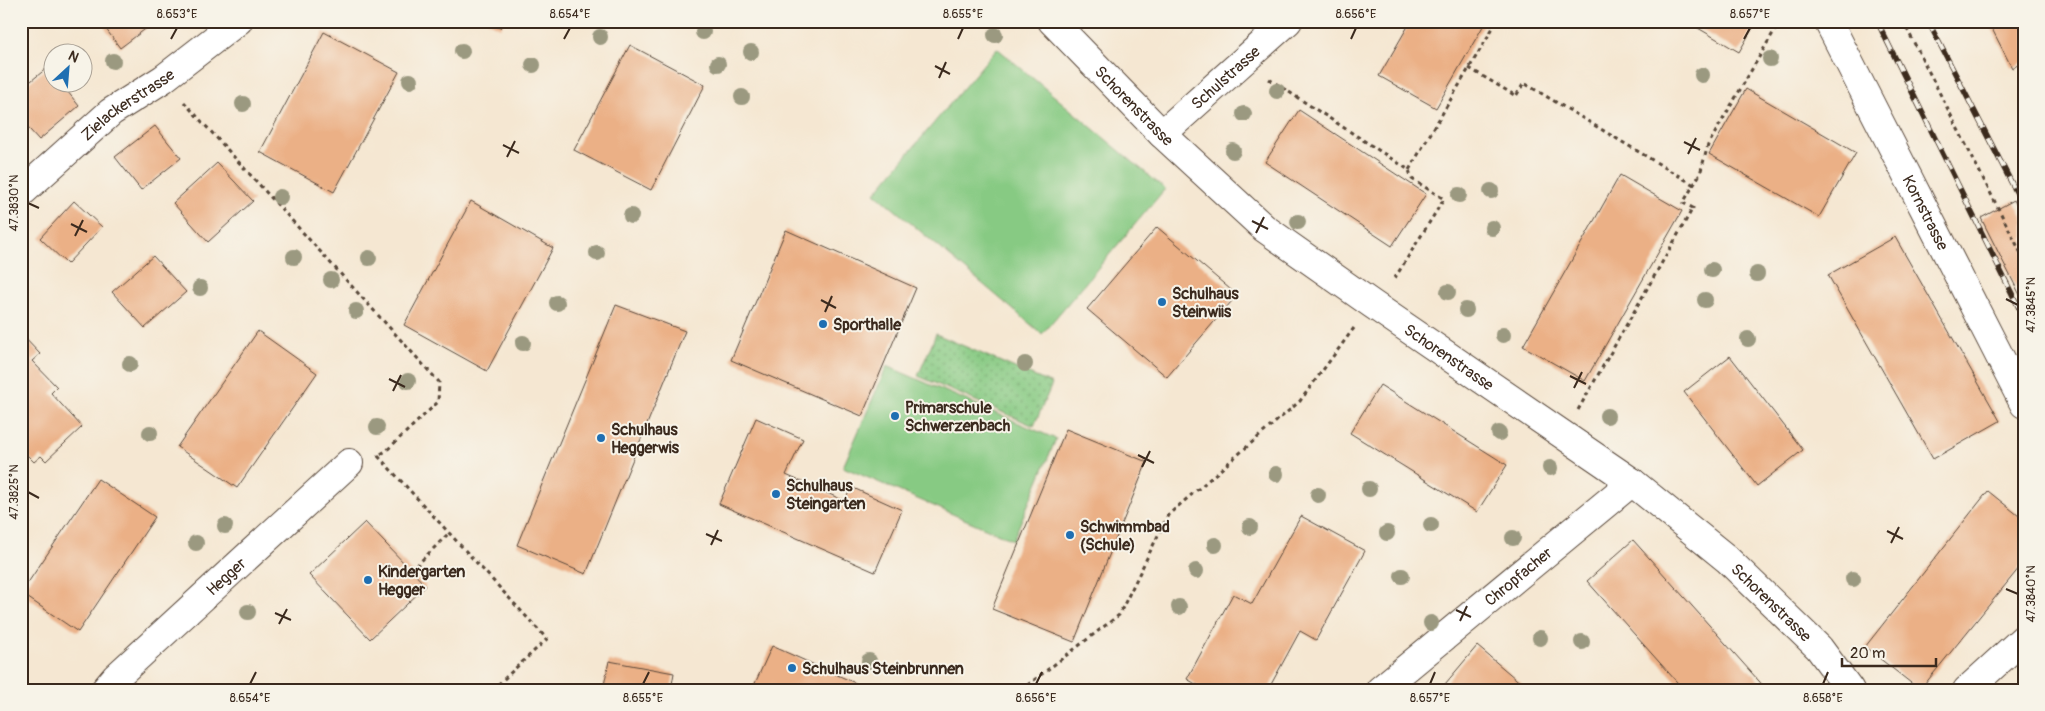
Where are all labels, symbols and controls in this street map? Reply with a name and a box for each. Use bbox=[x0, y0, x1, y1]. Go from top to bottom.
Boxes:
text: 8.653°E bbox=[157, 7, 197, 22]
text: 8.654°E bbox=[550, 7, 590, 22]
text: 8.655°E bbox=[943, 7, 983, 22]
text: 8.656°E bbox=[1336, 7, 1376, 22]
text: 8.657°E bbox=[1730, 7, 1770, 22]
north arrow bbox=[42, 42, 92, 92]
street label: Schulstrasse bbox=[1187, 42, 1265, 114]
text: N bbox=[65, 47, 81, 66]
street label: Schorenstrasse bbox=[1090, 62, 1177, 151]
street label: Zielackerstrasse bbox=[77, 65, 179, 145]
street label: Kornstrasse bbox=[1898, 172, 1953, 254]
text: 47.3830°N bbox=[7, 175, 22, 231]
text: 47.3845°N bbox=[2024, 277, 2039, 333]
place label: Schulhaus Steinwiis bbox=[1172, 284, 1239, 322]
marker: Schulhaus Steinwiis bbox=[1156, 296, 1168, 308]
place label: Sporthalle bbox=[833, 315, 902, 335]
marker: Sporthalle bbox=[817, 318, 829, 330]
street label: Schorenstrasse bbox=[1400, 320, 1497, 395]
place label: Primarschule Schwerzenbach bbox=[905, 398, 1011, 436]
marker: Primarschule Schwerzenbach bbox=[889, 410, 901, 422]
place label: Schulhaus Heggerwis bbox=[611, 420, 680, 458]
marker: Schulhaus Heggerwis bbox=[595, 432, 607, 444]
text: 47.3825°N bbox=[7, 464, 22, 520]
place label: Schulhaus Steingarten bbox=[786, 476, 866, 514]
marker: Schulhaus Steingarten bbox=[770, 488, 782, 500]
place label: Schwimmbad (Schule) bbox=[1080, 517, 1170, 555]
marker: Schwimmbad (Schule) bbox=[1064, 529, 1076, 541]
street label: Chropfacher bbox=[1481, 543, 1557, 611]
street label: Hegger bbox=[202, 553, 251, 600]
street label: Schorenstrasse bbox=[1727, 559, 1815, 646]
place label: Kindergarten Hegger bbox=[378, 562, 465, 600]
text: 47.3840°N bbox=[2024, 565, 2039, 623]
marker: Kindergarten Hegger bbox=[362, 574, 374, 586]
scale bar bbox=[1842, 636, 1936, 668]
text: 20 m bbox=[1850, 644, 1885, 663]
place label: Schulhaus Steinbrunnen bbox=[802, 659, 964, 679]
marker: Schulhaus Steinbrunnen bbox=[786, 662, 798, 674]
text: 8.654°E bbox=[230, 691, 270, 706]
text: 8.655°E bbox=[623, 691, 663, 706]
text: 8.656°E bbox=[1016, 691, 1056, 706]
text: 8.657°E bbox=[1410, 691, 1450, 706]
text: 8.658°E bbox=[1803, 691, 1843, 706]

